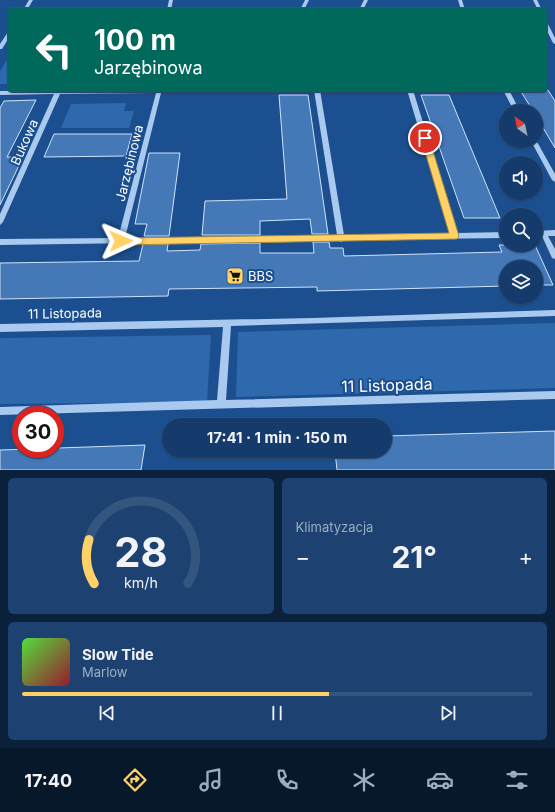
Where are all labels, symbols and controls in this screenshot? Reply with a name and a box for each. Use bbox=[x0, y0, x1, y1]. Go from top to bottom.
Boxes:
text: 100 m bbox=[94, 23, 176, 57]
icon: left bbox=[28, 24, 80, 76]
text: Jarzębinowa bbox=[94, 57, 203, 78]
north arrow bbox=[499, 104, 543, 148]
map controls bbox=[499, 104, 543, 304]
street label: Bukowa bbox=[7, 117, 41, 167]
pin bbox=[408, 121, 442, 155]
street label: Jarzębinowa bbox=[112, 123, 146, 203]
icon: arrive bbox=[414, 127, 436, 149]
button: sound bbox=[499, 156, 543, 200]
button: search bbox=[499, 208, 543, 252]
position arrow bbox=[100, 220, 142, 262]
button: layers bbox=[499, 260, 543, 304]
supermarket icon: BBS bbox=[225, 266, 245, 286]
place label: BBS bbox=[248, 268, 273, 284]
street label: 11 Listopada bbox=[28, 304, 102, 322]
street label: 11 Listopada bbox=[341, 373, 433, 397]
speed limit sign: 30 bbox=[12, 406, 64, 458]
text: 17:41 · 1 min · 150 m bbox=[207, 428, 347, 447]
text: Klimatyzacja bbox=[296, 519, 373, 535]
text: 28 bbox=[114, 527, 167, 577]
text: 21° bbox=[391, 539, 437, 575]
text: − bbox=[296, 544, 310, 570]
text: + bbox=[518, 544, 533, 570]
text: km/h bbox=[124, 574, 158, 591]
text: Slow Tide bbox=[82, 645, 154, 664]
text: Marlow bbox=[82, 664, 128, 680]
icon: previous bbox=[96, 702, 118, 724]
icon: pause bbox=[266, 702, 288, 724]
icon: next bbox=[437, 702, 459, 724]
icon: directions bbox=[121, 766, 149, 794]
icon: music bbox=[197, 766, 225, 794]
icon: phone bbox=[273, 766, 301, 794]
icon: climate bbox=[350, 766, 378, 794]
icon: car bbox=[426, 766, 454, 794]
icon: filters bbox=[503, 766, 531, 794]
text: 17:40 bbox=[24, 770, 72, 791]

